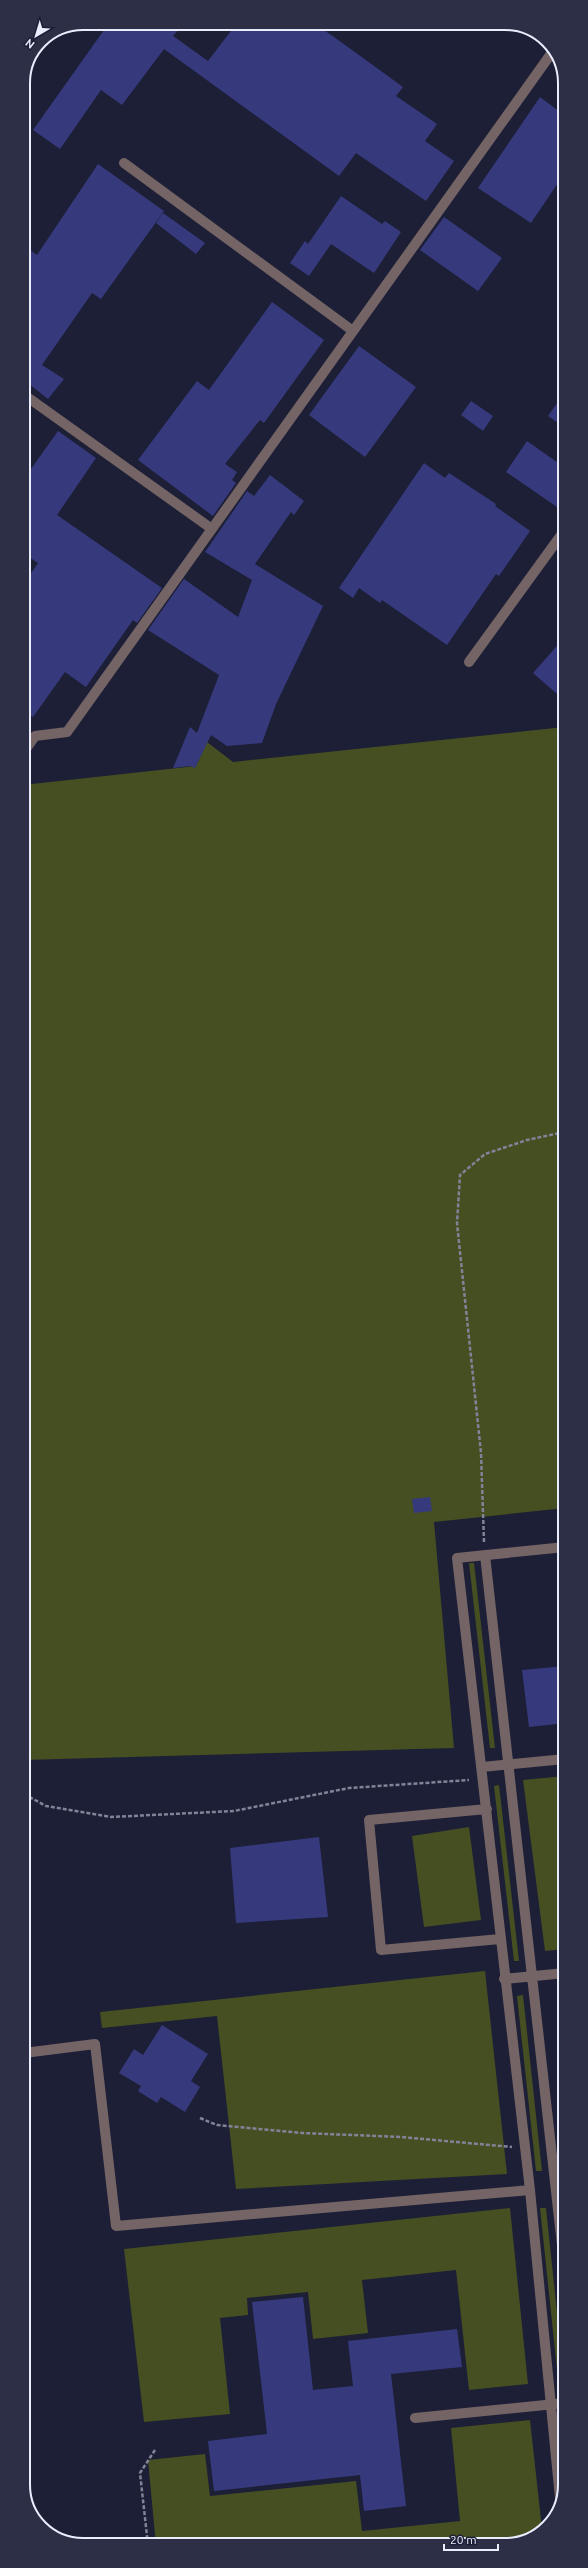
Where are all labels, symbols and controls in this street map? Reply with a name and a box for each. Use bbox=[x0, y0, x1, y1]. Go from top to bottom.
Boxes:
north arrow bbox=[16, 16, 56, 56]
text: N bbox=[23, 37, 37, 51]
scale bar bbox=[444, 2526, 498, 2552]
text: 20 m bbox=[450, 2533, 477, 2546]

